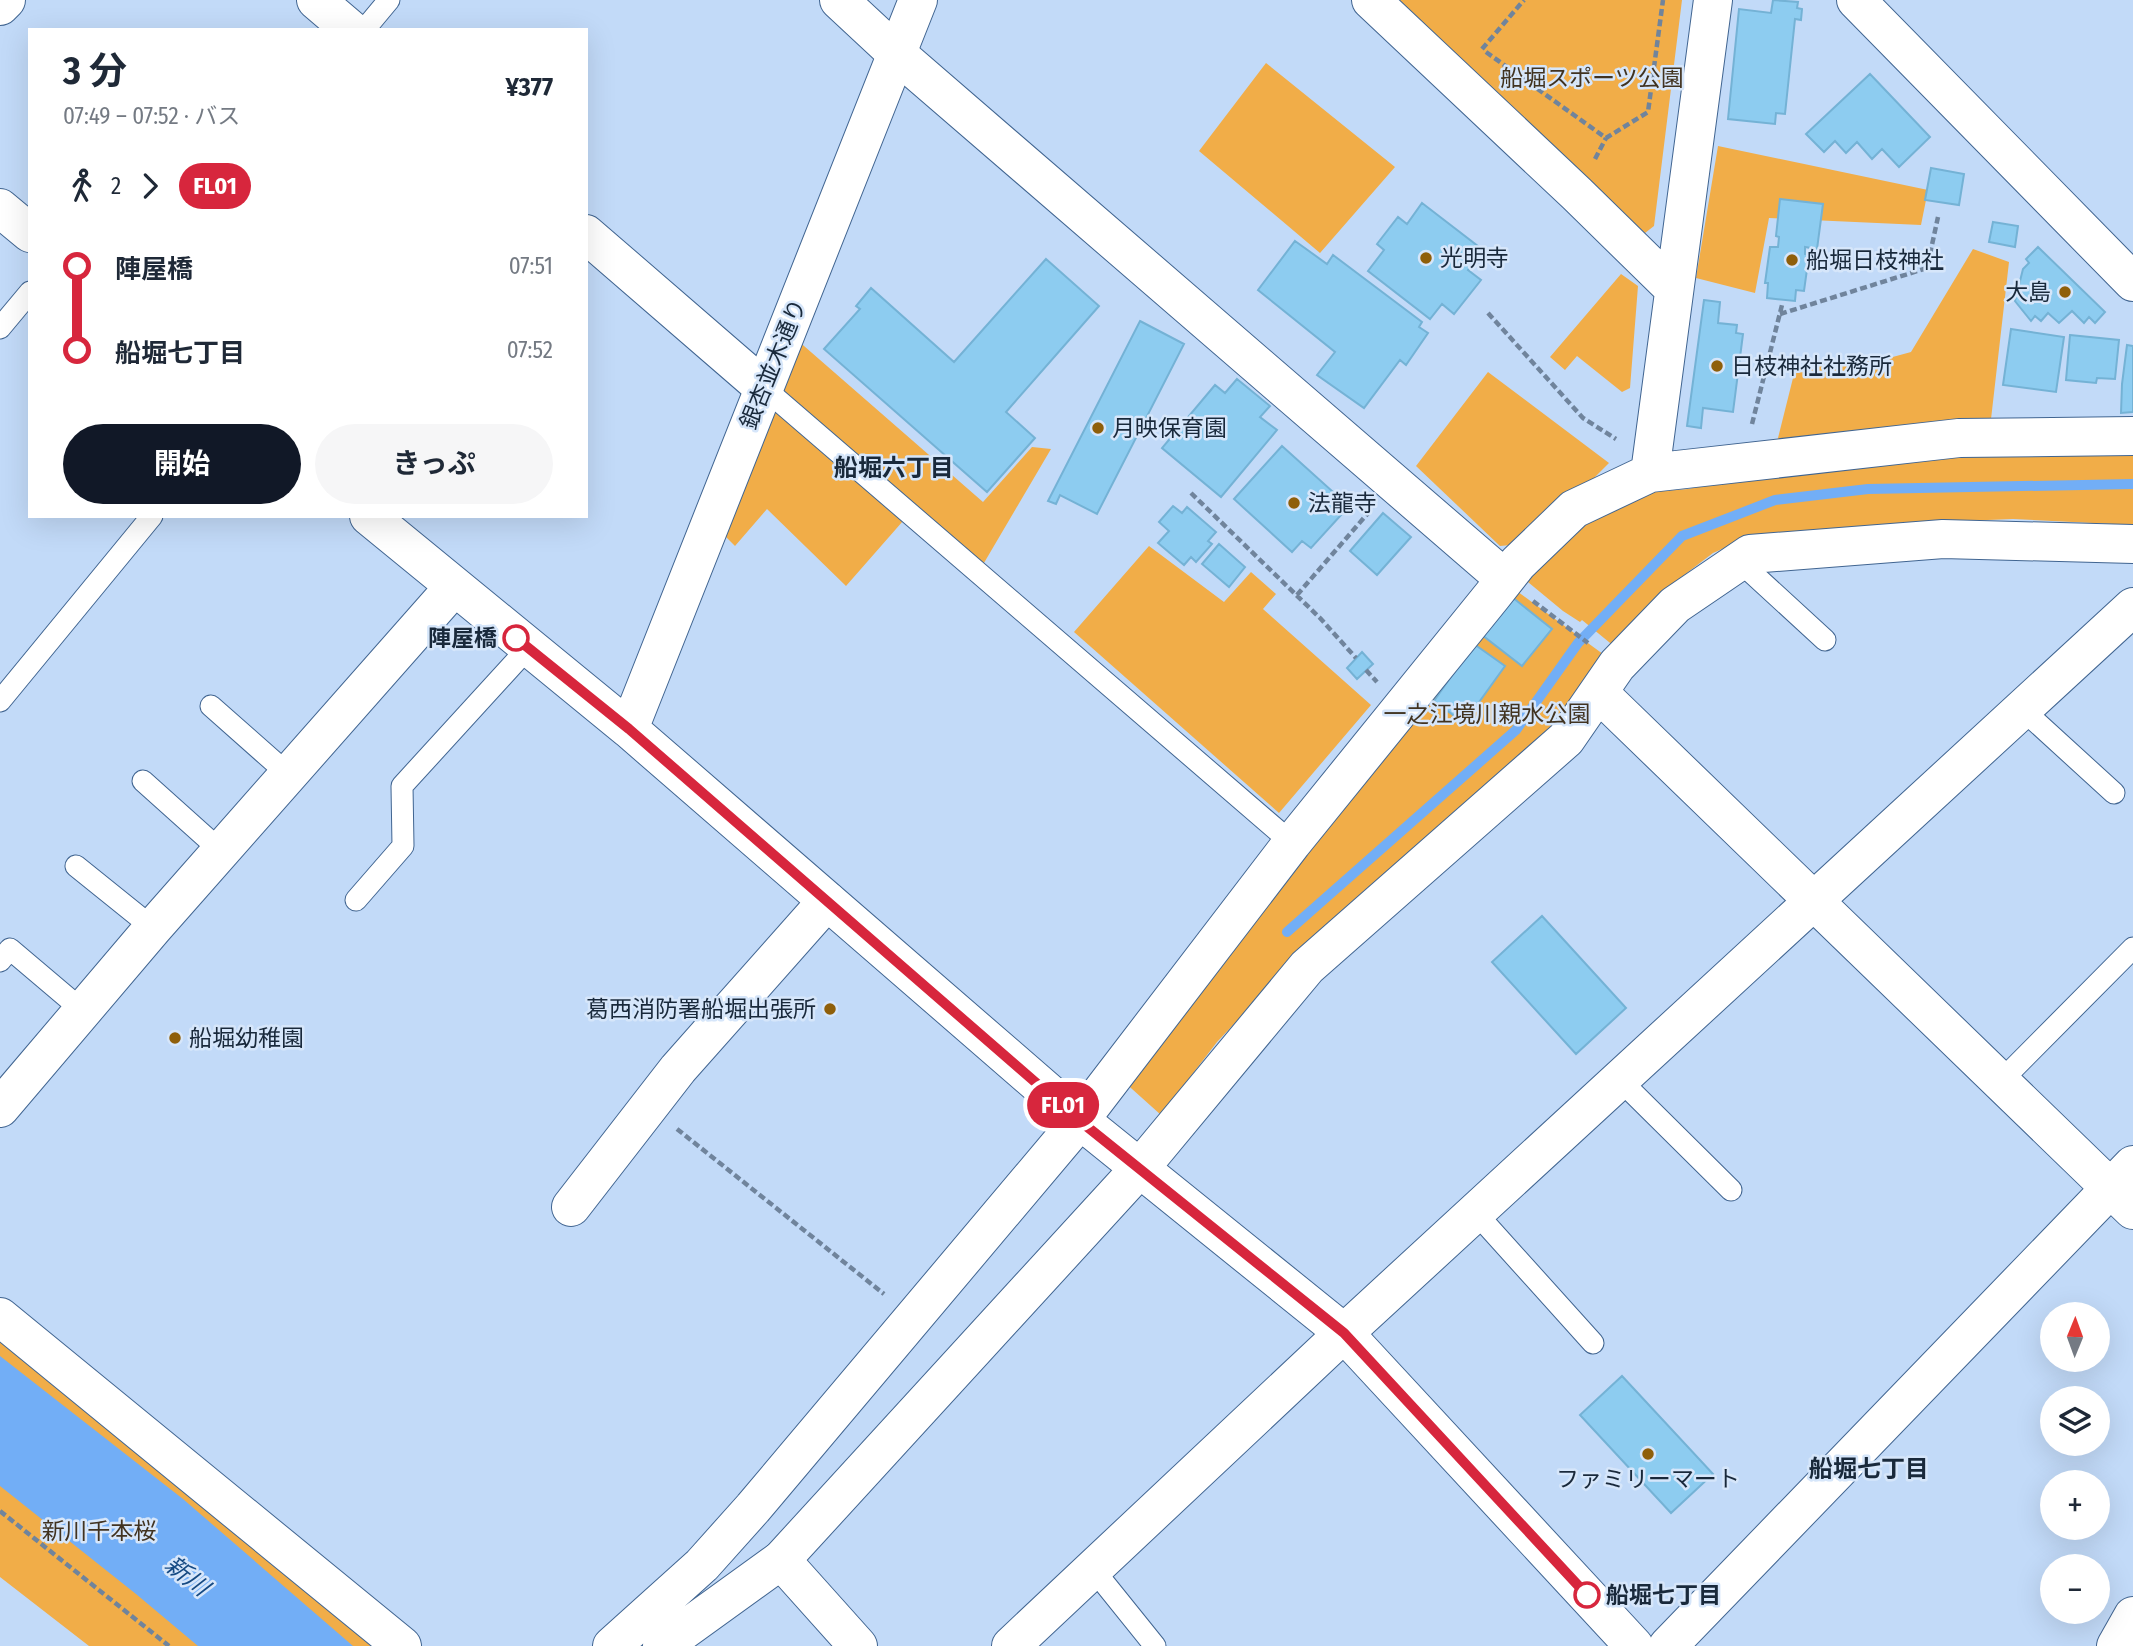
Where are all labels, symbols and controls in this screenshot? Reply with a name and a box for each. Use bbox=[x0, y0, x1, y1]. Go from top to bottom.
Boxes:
text: 3 分 bbox=[63, 48, 127, 94]
park label: 船堀スポーツ公園 bbox=[1500, 64, 1684, 92]
text: ¥377 bbox=[505, 72, 553, 103]
text: 07:49 – 07:52 · バス bbox=[63, 102, 240, 130]
icon: walk bbox=[63, 167, 101, 205]
icon: forward bbox=[131, 167, 169, 205]
text: 2 bbox=[111, 172, 121, 200]
text: FL01 bbox=[193, 172, 237, 200]
place label: 光明寺 bbox=[1440, 244, 1509, 272]
place label: 船堀日枝神社 bbox=[1806, 246, 1944, 274]
marker: 光明寺 bbox=[1418, 250, 1434, 266]
text: 07:51 bbox=[509, 252, 553, 280]
marker: 船堀日枝神社 bbox=[1784, 252, 1800, 268]
text: 陣屋橋 bbox=[115, 254, 193, 285]
place label: 大島 bbox=[2005, 278, 2051, 306]
marker: 大島 bbox=[2057, 284, 2073, 300]
street label: 銀杏並木通り bbox=[734, 295, 812, 433]
text: 07:52 bbox=[507, 336, 553, 364]
text: 船堀七丁目 bbox=[115, 338, 245, 369]
place label: 日枝神社社務所 bbox=[1731, 352, 1892, 380]
marker: 日枝神社社務所 bbox=[1709, 358, 1725, 374]
place label: 月映保育園 bbox=[1112, 414, 1227, 442]
marker: 月映保育園 bbox=[1090, 420, 1106, 436]
button: 開始 bbox=[63, 424, 301, 504]
button: きっぷ bbox=[315, 424, 553, 504]
district label: 船堀六丁目 bbox=[834, 454, 954, 482]
place label: 法龍寺 bbox=[1308, 489, 1377, 517]
marker: 法龍寺 bbox=[1286, 495, 1302, 511]
place label: 陣屋橋 bbox=[428, 624, 497, 652]
marker: 陣屋橋 bbox=[503, 625, 529, 651]
park label: 一之江境川親水公園 bbox=[1384, 700, 1591, 728]
place label: 葛西消防署船堀出張所 bbox=[586, 995, 816, 1023]
marker: 葛西消防署船堀出張所 bbox=[822, 1001, 838, 1017]
place label: 船堀幼稚園 bbox=[189, 1024, 304, 1052]
marker: 船堀幼稚園 bbox=[167, 1030, 183, 1046]
line badge: FL01 bbox=[1014, 1082, 1112, 1128]
text: FL01 bbox=[1041, 1091, 1085, 1119]
north arrow bbox=[2040, 1302, 2110, 1372]
map controls bbox=[2040, 1302, 2110, 1624]
button: layers bbox=[2040, 1386, 2110, 1456]
marker: ファミリーマート bbox=[1640, 1446, 1656, 1462]
district label: 船堀七丁目 bbox=[1809, 1455, 1929, 1483]
place label: ファミリーマート bbox=[1556, 1465, 1740, 1493]
button: + bbox=[2040, 1470, 2110, 1540]
park label: 新川千本桜 bbox=[42, 1517, 157, 1545]
water label: 新川 bbox=[159, 1550, 217, 1604]
button: − bbox=[2040, 1554, 2110, 1624]
place label: 船堀七丁目 bbox=[1606, 1581, 1721, 1609]
marker: 船堀七丁目 bbox=[1574, 1582, 1600, 1608]

